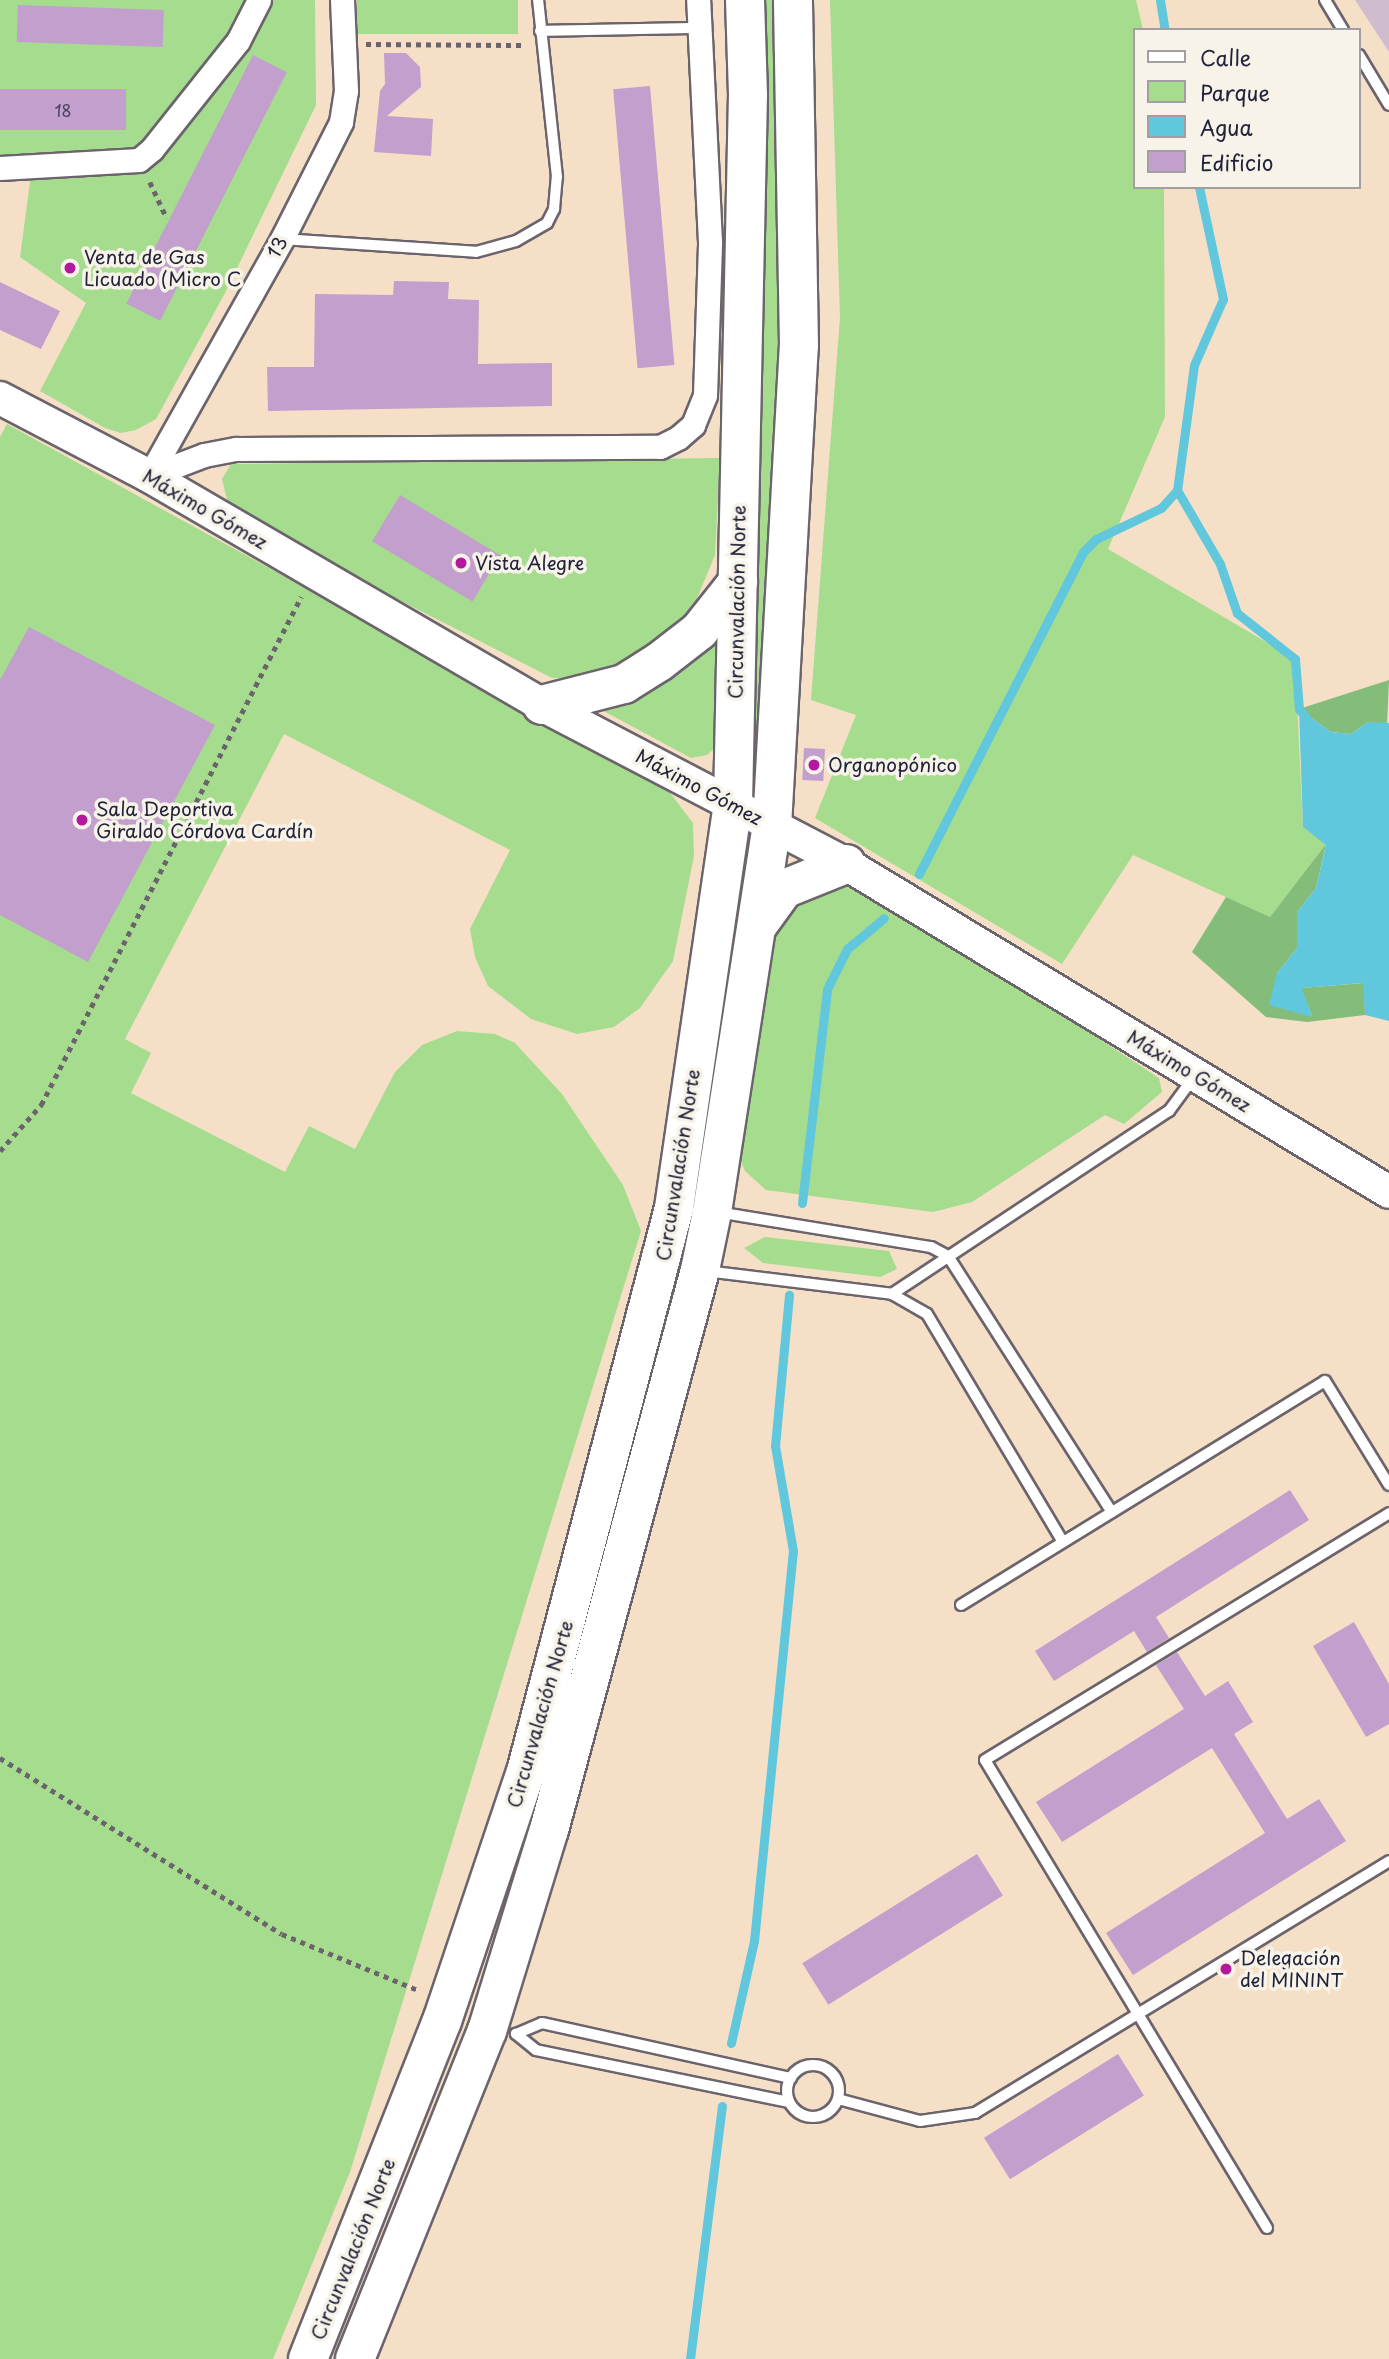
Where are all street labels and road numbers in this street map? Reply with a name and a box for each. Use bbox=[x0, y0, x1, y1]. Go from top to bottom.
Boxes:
street label: 13 bbox=[262, 232, 292, 262]
street label: Máximo Gómez bbox=[138, 464, 272, 554]
street label: Circunvalación Norte bbox=[724, 505, 750, 699]
street label: Máximo Gómez bbox=[631, 744, 767, 830]
street label: Máximo Gómez bbox=[1123, 1025, 1255, 1117]
street label: Circunvalación Norte bbox=[652, 1068, 704, 1262]
street label: Circunvalación Norte bbox=[502, 1618, 578, 1810]
street label: Circunvalación Norte bbox=[306, 2155, 400, 2343]

